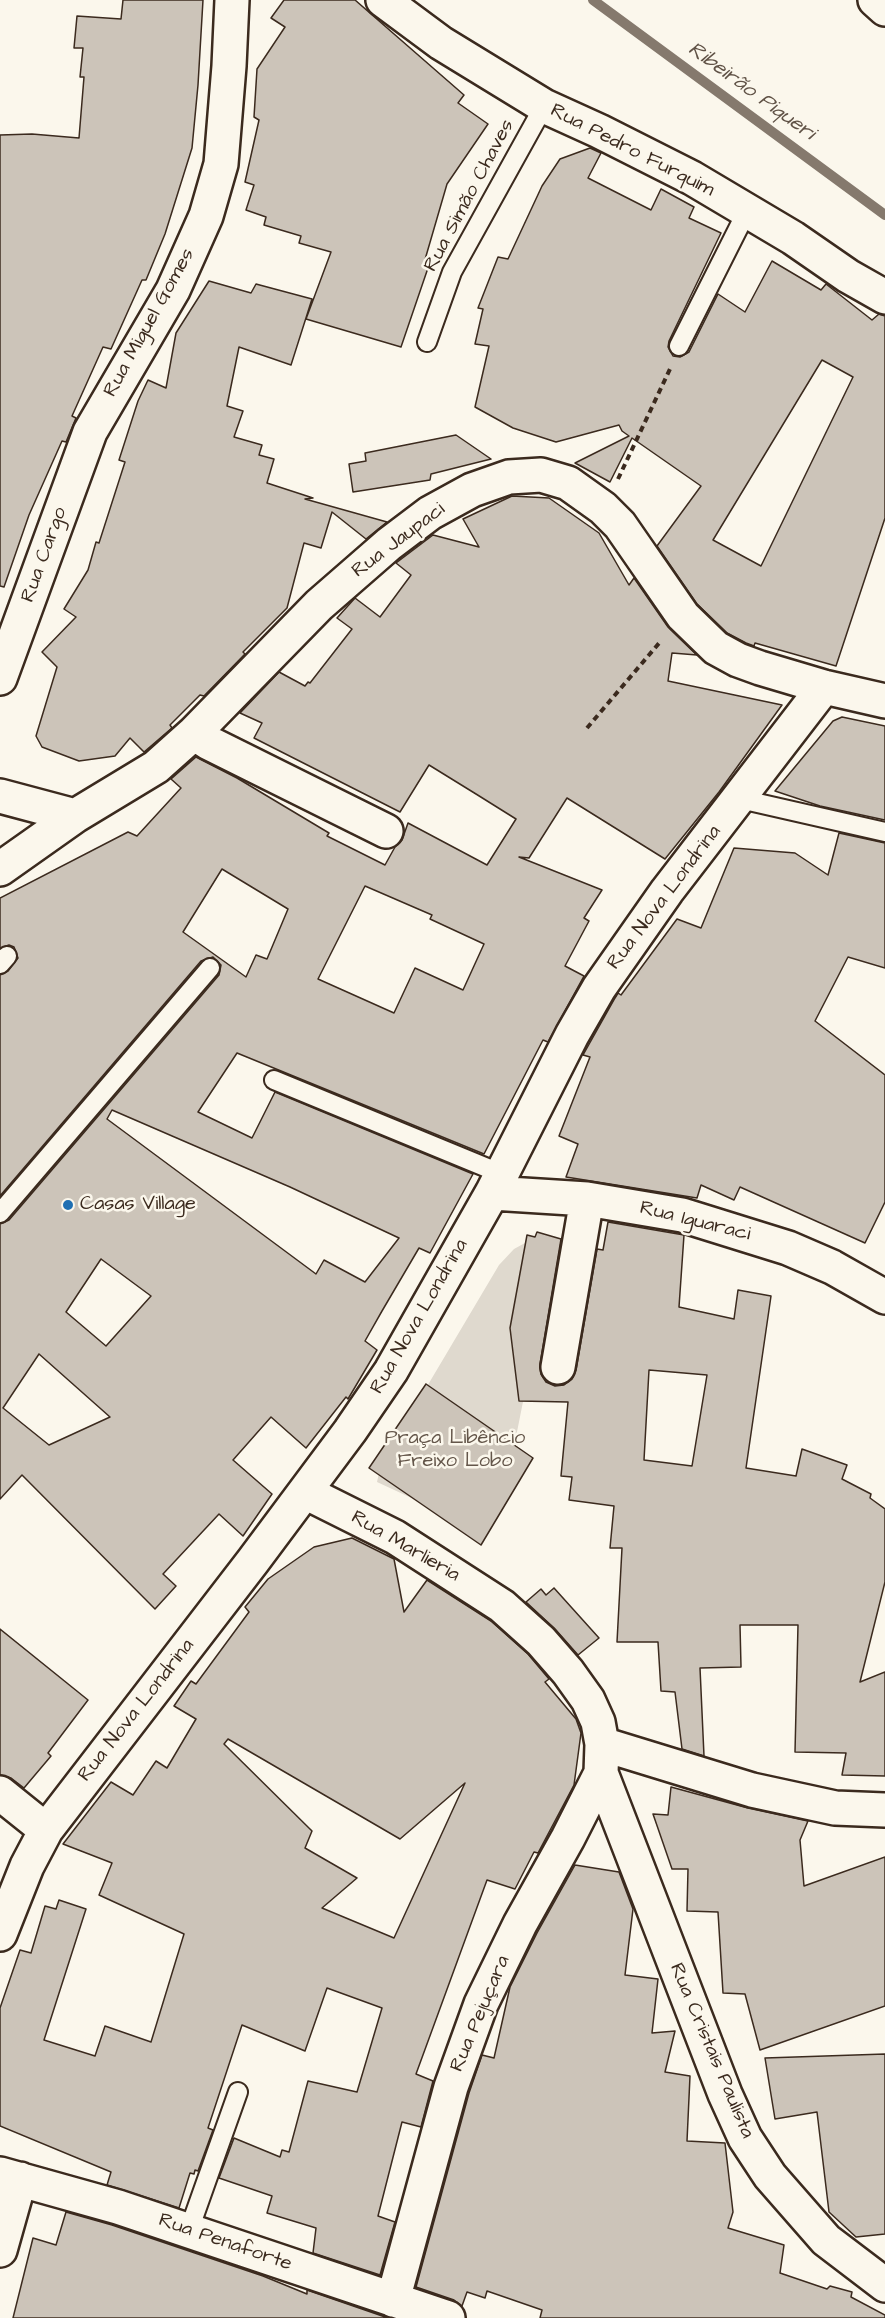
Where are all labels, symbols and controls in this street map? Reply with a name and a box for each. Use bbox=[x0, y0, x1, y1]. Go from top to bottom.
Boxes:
water label: Ribeirão Piqueri bbox=[682, 37, 820, 147]
street label: Rua Pedro Furquim bbox=[546, 99, 718, 203]
street label: Rua Simão Chaves bbox=[420, 116, 520, 276]
street label: Rua Miguel Gomes bbox=[99, 245, 201, 401]
street label: Rua Jaupaci bbox=[348, 498, 450, 584]
street label: Rua Cargo bbox=[17, 504, 73, 606]
street label: Rua Nova Londrina bbox=[603, 821, 727, 975]
place label: Casas Village bbox=[80, 1193, 196, 1217]
street label: Rua Iguaraci bbox=[637, 1197, 753, 1247]
marker: Casas Village bbox=[61, 1198, 75, 1212]
street label: Rua Nova Londrina bbox=[366, 1235, 474, 1399]
park label: Praça Libêncio Freixo Lobo bbox=[385, 1427, 525, 1474]
street label: Rua Marlieria bbox=[346, 1506, 464, 1588]
street label: Rua Nova Londrina bbox=[74, 1635, 200, 1787]
street label: Rua Pejuçara bbox=[446, 1952, 516, 2076]
street label: Rua Cristais Paulista bbox=[663, 1960, 759, 2142]
street label: Rua Penaforte bbox=[155, 2209, 295, 2277]

